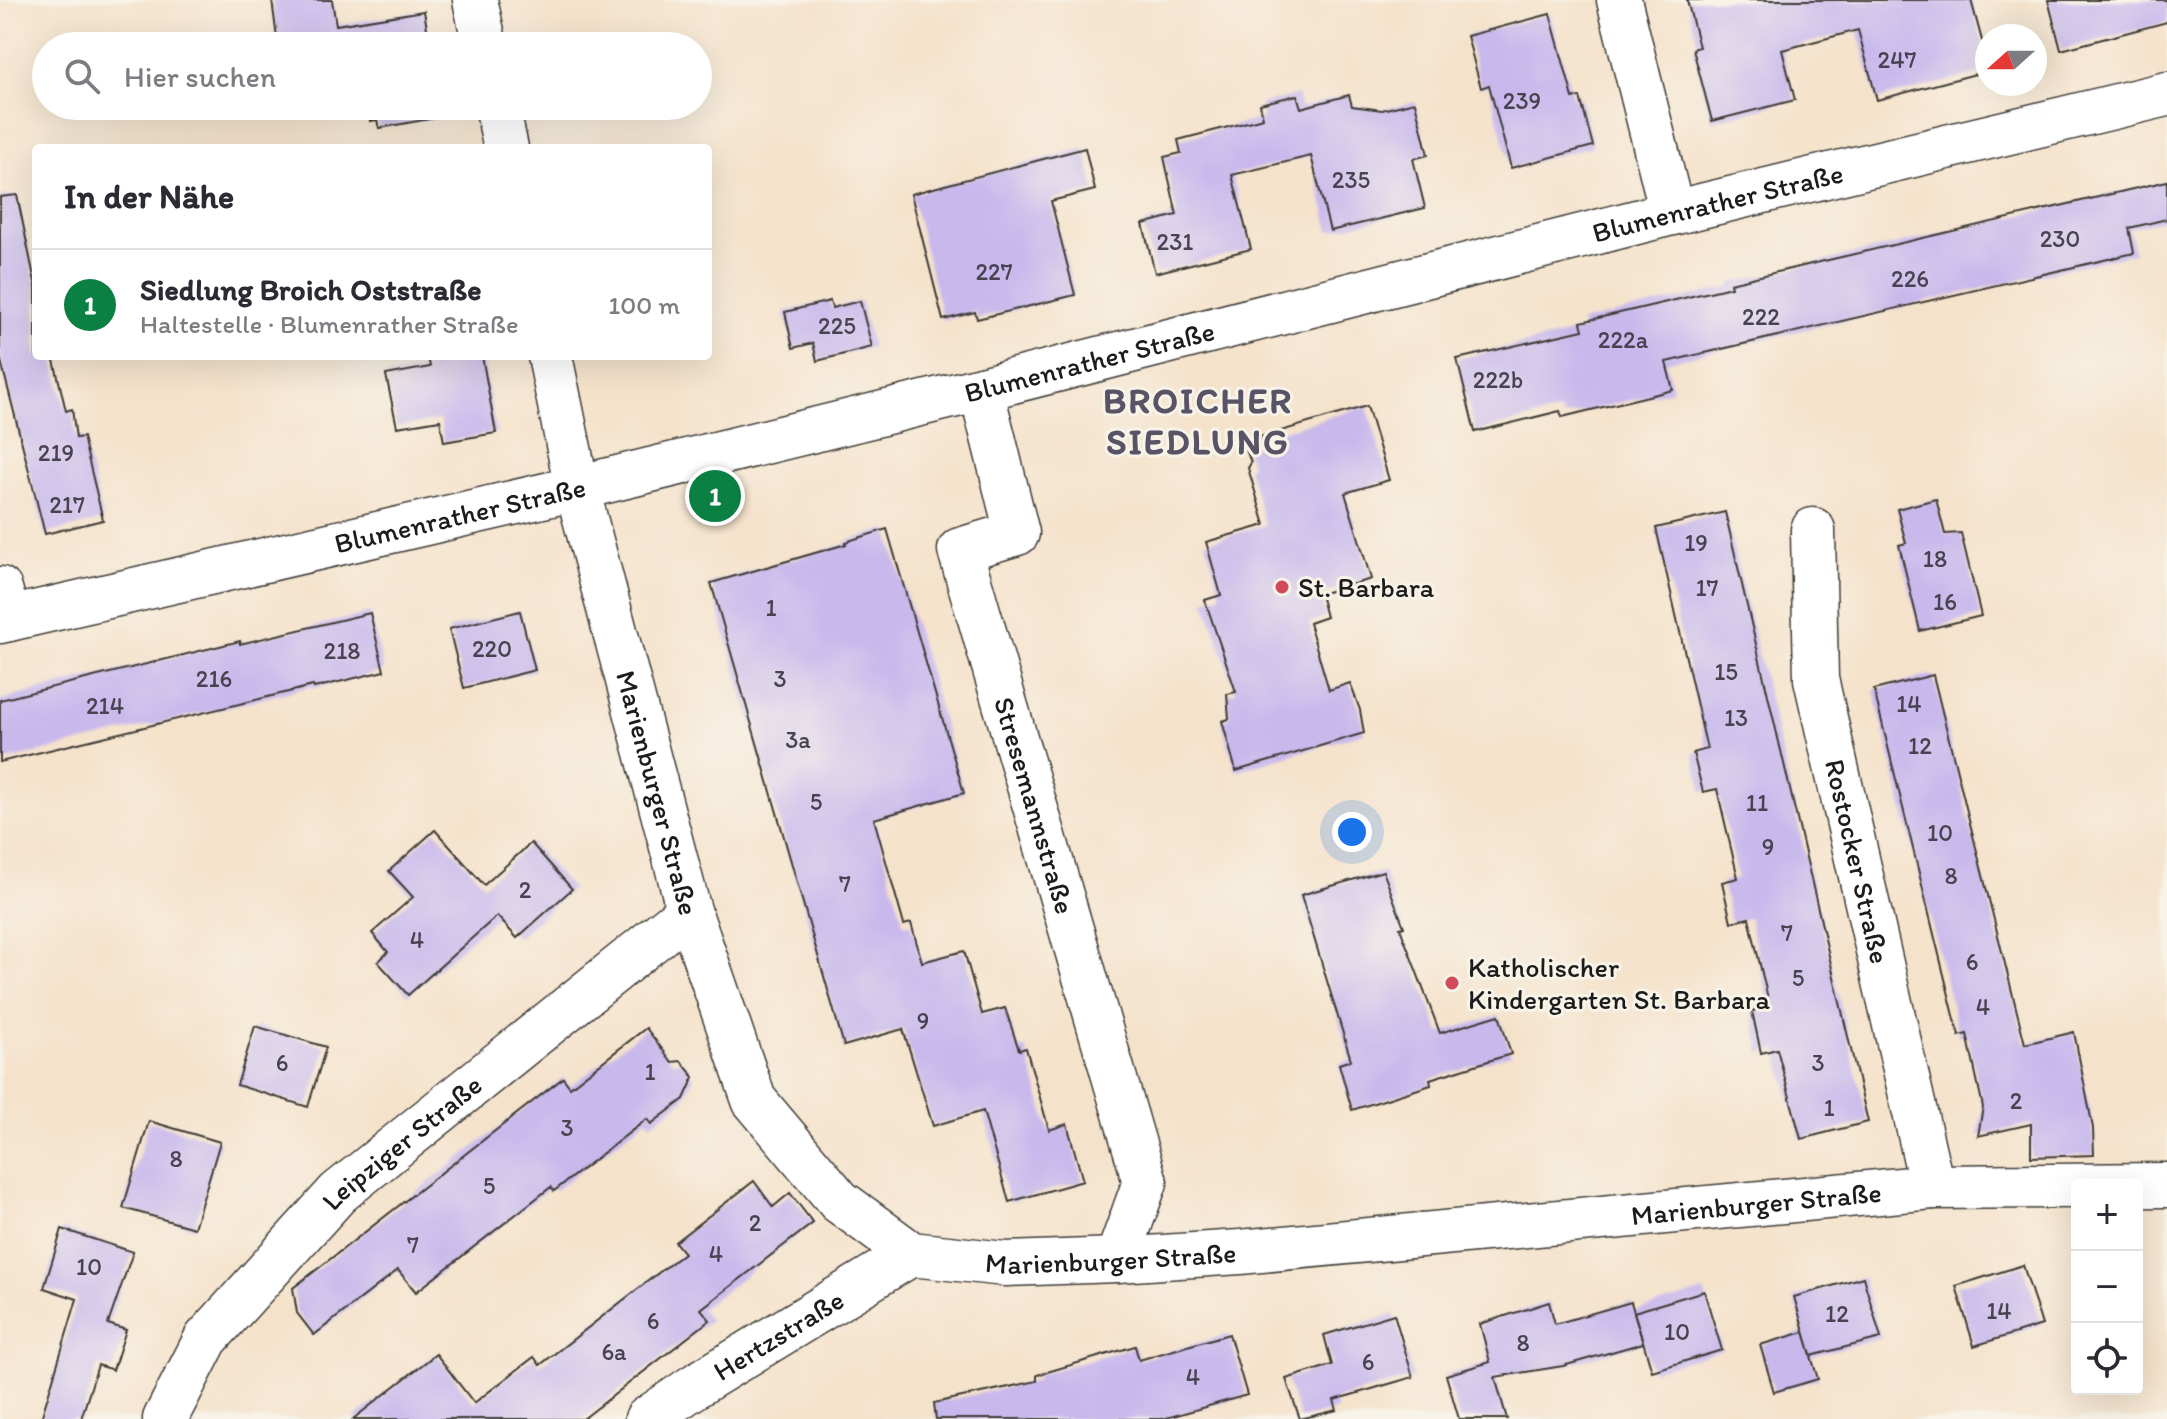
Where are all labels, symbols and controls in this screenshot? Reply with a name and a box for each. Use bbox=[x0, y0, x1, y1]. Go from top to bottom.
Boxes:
north arrow bbox=[1975, 24, 2047, 96]
search box bbox=[32, 32, 712, 120]
house number: 247 bbox=[1878, 45, 1917, 74]
icon: search bbox=[60, 54, 104, 98]
text: Hier suchen bbox=[124, 58, 276, 95]
house number: 239 bbox=[1503, 86, 1541, 115]
street label: Blumenrather Straße bbox=[1589, 155, 1846, 250]
house number: 235 bbox=[1332, 165, 1370, 194]
text: In der Nähe bbox=[64, 176, 234, 217]
house number: 230 bbox=[2040, 224, 2080, 253]
house number: 231 bbox=[1157, 227, 1193, 256]
house number: 227 bbox=[975, 257, 1013, 286]
house number: 226 bbox=[1891, 264, 1929, 293]
text: Siedlung Broich Oststraße bbox=[140, 271, 482, 308]
text: 1 bbox=[84, 289, 96, 321]
text: 100 m bbox=[608, 289, 680, 321]
house number: 222 bbox=[1742, 302, 1780, 331]
text: Haltestelle · Blumenrather Straße bbox=[140, 308, 518, 340]
house number: 225 bbox=[818, 311, 856, 340]
street label: Blumenrather Straße bbox=[961, 313, 1218, 409]
house number: 222a bbox=[1598, 325, 1649, 354]
house number: 222b bbox=[1473, 365, 1523, 394]
district label: BROICHER SIEDLUNG bbox=[1103, 379, 1293, 463]
house number: 219 bbox=[38, 438, 74, 467]
pin: 1 bbox=[689, 466, 741, 526]
street label: Blumenrather Straße bbox=[331, 470, 589, 560]
house number: 217 bbox=[49, 490, 85, 519]
house number: 19 bbox=[1684, 528, 1708, 557]
house number: 18 bbox=[1923, 544, 1947, 573]
place label: St. Barbara bbox=[1298, 570, 1435, 604]
house number: 17 bbox=[1695, 573, 1719, 602]
marker: St. Barbara bbox=[1273, 578, 1291, 596]
house number: 16 bbox=[1933, 587, 1957, 616]
house number: 1 bbox=[765, 593, 777, 622]
house number: 220 bbox=[472, 634, 512, 663]
house number: 218 bbox=[324, 636, 360, 665]
house number: 15 bbox=[1714, 657, 1738, 686]
house number: 216 bbox=[196, 664, 232, 693]
house number: 3 bbox=[773, 664, 787, 693]
street label: Marienburger Straße bbox=[609, 667, 706, 919]
house number: 14 bbox=[1896, 689, 1922, 718]
house number: 214 bbox=[86, 691, 124, 720]
street label: Stresemannstraße bbox=[987, 693, 1083, 918]
house number: 13 bbox=[1724, 703, 1748, 732]
house number: 3a bbox=[785, 725, 811, 754]
house number: 12 bbox=[1908, 731, 1932, 760]
street label: Rostocker Straße bbox=[1818, 756, 1897, 967]
house number: 5 bbox=[810, 787, 822, 816]
house number: 11 bbox=[1746, 788, 1768, 817]
your location bbox=[1332, 812, 1372, 852]
house number: 10 bbox=[1927, 818, 1953, 847]
house number: 9 bbox=[1762, 832, 1774, 861]
house number: 8 bbox=[1944, 861, 1958, 890]
house number: 7 bbox=[839, 869, 851, 898]
house number: 2 bbox=[519, 875, 532, 904]
house number: 7 bbox=[1781, 918, 1793, 947]
house number: 4 bbox=[410, 925, 424, 954]
house number: 6 bbox=[1966, 947, 1978, 976]
place label: Katholischer Kindergarten St. Barbara bbox=[1468, 950, 1770, 1016]
house number: 5 bbox=[1792, 963, 1804, 992]
marker: Katholischer Kindergarten St. Barbara bbox=[1443, 974, 1461, 992]
house number: 4 bbox=[1976, 992, 1990, 1021]
house number: 9 bbox=[917, 1006, 929, 1035]
house number: 6 bbox=[276, 1048, 288, 1077]
house number: 3 bbox=[1811, 1048, 1825, 1077]
house number: 1 bbox=[644, 1057, 656, 1086]
street label: Leipziger Straße bbox=[314, 1067, 489, 1217]
house number: 2 bbox=[2010, 1086, 2023, 1115]
house number: 1 bbox=[1823, 1093, 1835, 1122]
house number: 3 bbox=[560, 1113, 574, 1142]
house number: 8 bbox=[169, 1144, 183, 1173]
house number: 5 bbox=[483, 1171, 495, 1200]
street label: Marienburger Straße bbox=[1629, 1175, 1883, 1232]
map controls bbox=[2071, 1179, 2143, 1395]
button: + bbox=[2071, 1179, 2143, 1251]
house number: 2 bbox=[749, 1208, 762, 1237]
house number: 7 bbox=[407, 1230, 419, 1259]
street label: Marienburger Straße bbox=[983, 1235, 1237, 1281]
house number: 4 bbox=[709, 1239, 723, 1268]
button: − bbox=[2071, 1251, 2143, 1323]
house number: 10 bbox=[76, 1252, 102, 1281]
street label: Hertzstraße bbox=[707, 1282, 850, 1388]
house number: 14 bbox=[1986, 1296, 2012, 1325]
house number: 12 bbox=[1825, 1299, 1849, 1328]
house number: 6 bbox=[647, 1306, 659, 1335]
house number: 10 bbox=[1664, 1317, 1690, 1346]
button: locate bbox=[2071, 1323, 2143, 1395]
house number: 8 bbox=[1516, 1328, 1530, 1357]
house number: 6a bbox=[601, 1337, 627, 1366]
house number: 6 bbox=[1362, 1347, 1374, 1376]
house number: 4 bbox=[1186, 1362, 1200, 1391]

